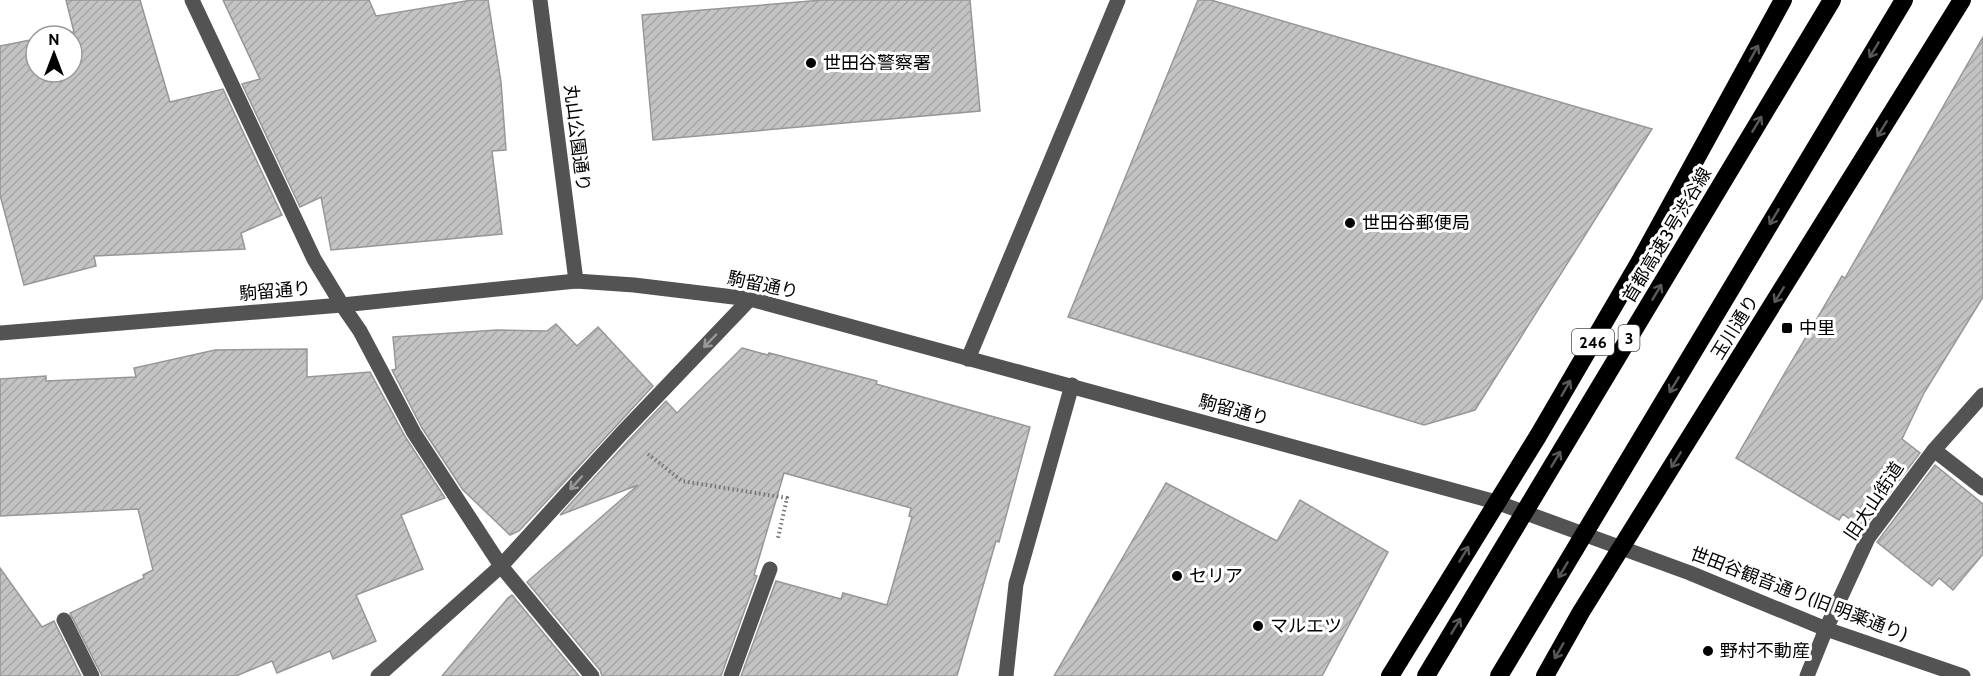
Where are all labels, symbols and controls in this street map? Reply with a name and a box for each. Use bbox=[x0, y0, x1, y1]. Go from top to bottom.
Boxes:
north arrow bbox=[24, 24, 84, 84]
text: N bbox=[48, 30, 60, 49]
one-way arrow bbox=[1868, 41, 1880, 58]
one-way arrow bbox=[1748, 45, 1760, 62]
place label: 世田谷警察署 bbox=[823, 52, 931, 74]
marker: 世田谷警察署 bbox=[804, 56, 818, 70]
street label: 丸山公園通り bbox=[560, 83, 594, 193]
one-way arrow bbox=[1752, 116, 1764, 133]
one-way arrow bbox=[1875, 120, 1887, 137]
street label: 首都高速3号渋谷線 bbox=[1618, 163, 1716, 307]
one-way arrow bbox=[1768, 208, 1780, 225]
place label: 世田谷郵便局 bbox=[1362, 212, 1470, 234]
marker: 世田谷郵便局 bbox=[1343, 216, 1357, 230]
street label: 駒留通り bbox=[725, 267, 801, 303]
street label: 駒留通り bbox=[238, 277, 312, 305]
one-way arrow bbox=[1651, 284, 1663, 301]
one-way arrow bbox=[1773, 286, 1785, 303]
street label: 玉川通り bbox=[1707, 291, 1763, 363]
place label: 中里 bbox=[1799, 317, 1835, 339]
marker: 中里 bbox=[1780, 321, 1794, 335]
road number: 3 bbox=[1618, 325, 1640, 351]
road number: 246 bbox=[1572, 329, 1614, 355]
one-way arrow bbox=[702, 334, 717, 349]
one-way arrow bbox=[1667, 376, 1679, 393]
one-way arrow bbox=[1560, 380, 1572, 397]
street label: 駒留通り bbox=[1196, 390, 1272, 430]
one-way arrow bbox=[1551, 451, 1563, 468]
one-way arrow bbox=[1670, 452, 1683, 469]
street label: 旧大山街道 bbox=[1840, 458, 1908, 544]
one-way arrow bbox=[569, 475, 583, 490]
street label: 世田谷観音通り(旧 明薬通り) bbox=[1687, 542, 1911, 646]
one-way arrow bbox=[1459, 546, 1471, 563]
one-way arrow bbox=[1556, 561, 1568, 578]
place label: セリア bbox=[1189, 565, 1243, 587]
marker: セリア bbox=[1170, 569, 1184, 583]
place label: マルエツ bbox=[1270, 615, 1342, 637]
one-way arrow bbox=[1450, 618, 1462, 635]
marker: マルエツ bbox=[1251, 619, 1265, 633]
place label: 野村不動産 bbox=[1720, 640, 1810, 662]
one-way arrow bbox=[1553, 642, 1565, 659]
marker: 野村不動産 bbox=[1701, 644, 1715, 658]

